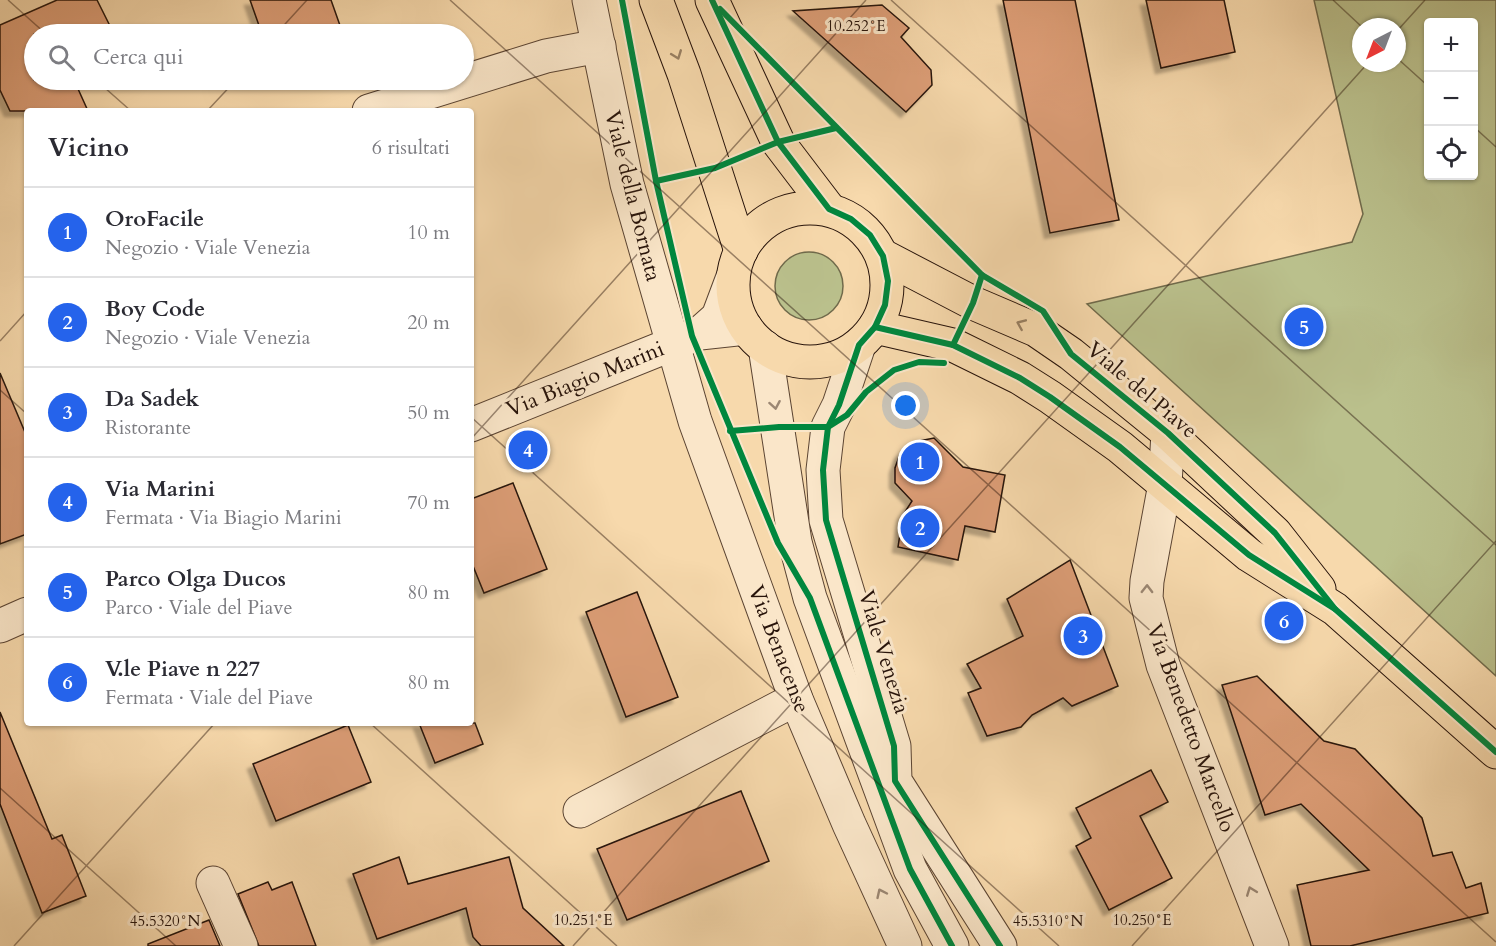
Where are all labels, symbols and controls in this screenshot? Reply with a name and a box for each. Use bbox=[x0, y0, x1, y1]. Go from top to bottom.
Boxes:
text: 10.252°E bbox=[826, 16, 886, 36]
north arrow bbox=[1352, 18, 1406, 72]
map controls bbox=[1424, 18, 1478, 180]
button: + bbox=[1424, 18, 1478, 72]
search box bbox=[24, 24, 474, 90]
icon: search bbox=[45, 41, 78, 74]
text: Cerca qui bbox=[93, 42, 183, 72]
one-way arrow bbox=[670, 49, 682, 60]
button: − bbox=[1424, 72, 1478, 126]
street label: Viale della Bornata bbox=[597, 107, 669, 285]
button: locate bbox=[1424, 126, 1478, 180]
text: Vicino bbox=[48, 130, 129, 165]
text: 6 risultati bbox=[372, 134, 450, 161]
text: OroFacile bbox=[105, 204, 204, 234]
text: 1 bbox=[62, 219, 73, 246]
text: 10 m bbox=[407, 219, 450, 246]
text: Negozio · Viale Venezia bbox=[105, 234, 310, 261]
text: Boy Code bbox=[105, 294, 205, 324]
pin: 5 bbox=[1284, 304, 1324, 350]
text: 2 bbox=[62, 309, 73, 336]
text: 20 m bbox=[407, 309, 450, 336]
one-way arrow bbox=[1017, 319, 1028, 331]
text: Negozio · Viale Venezia bbox=[105, 324, 310, 351]
street label: Via Biagio Marini bbox=[502, 334, 668, 424]
street label: Viale del Piave bbox=[1080, 335, 1204, 445]
text: Da Sadek bbox=[105, 384, 199, 414]
your location bbox=[891, 391, 920, 420]
text: 3 bbox=[62, 399, 73, 426]
text: 50 m bbox=[407, 399, 450, 426]
one-way arrow bbox=[768, 399, 781, 409]
text: Ristorante bbox=[105, 414, 191, 441]
pin: 4 bbox=[508, 428, 548, 472]
pin: 1 bbox=[900, 440, 940, 484]
text: Via Marini bbox=[105, 474, 215, 504]
text: 4 bbox=[62, 489, 73, 516]
text: 70 m bbox=[407, 489, 450, 516]
text: Fermata · Via Biagio Marini bbox=[105, 504, 342, 531]
pin: 2 bbox=[900, 506, 940, 550]
text: Parco Olga Ducos bbox=[105, 564, 286, 594]
text: 5 bbox=[62, 579, 73, 606]
text: 80 m bbox=[407, 579, 450, 606]
street label: Via Benacense bbox=[741, 581, 817, 717]
one-way arrow bbox=[1141, 584, 1153, 593]
street label: Viale Venezia bbox=[851, 587, 917, 718]
text: Parco · Viale del Piave bbox=[105, 594, 293, 621]
pin: 6 bbox=[1264, 598, 1304, 644]
pin: 3 bbox=[1064, 614, 1102, 658]
street label: Via Benedetto Marcello bbox=[1139, 620, 1243, 837]
text: V.le Piave n 227 bbox=[105, 654, 260, 684]
text: 6 bbox=[62, 669, 73, 696]
text: 80 m bbox=[407, 669, 450, 696]
text: Fermata · Viale del Piave bbox=[105, 684, 313, 711]
one-way arrow bbox=[1245, 887, 1258, 897]
one-way arrow bbox=[876, 888, 888, 899]
text: 10.251°E bbox=[553, 910, 613, 930]
text: 10.250°E bbox=[1112, 910, 1172, 930]
text: 45.5320°N bbox=[130, 911, 200, 931]
text: 45.5310°N bbox=[1013, 911, 1083, 931]

